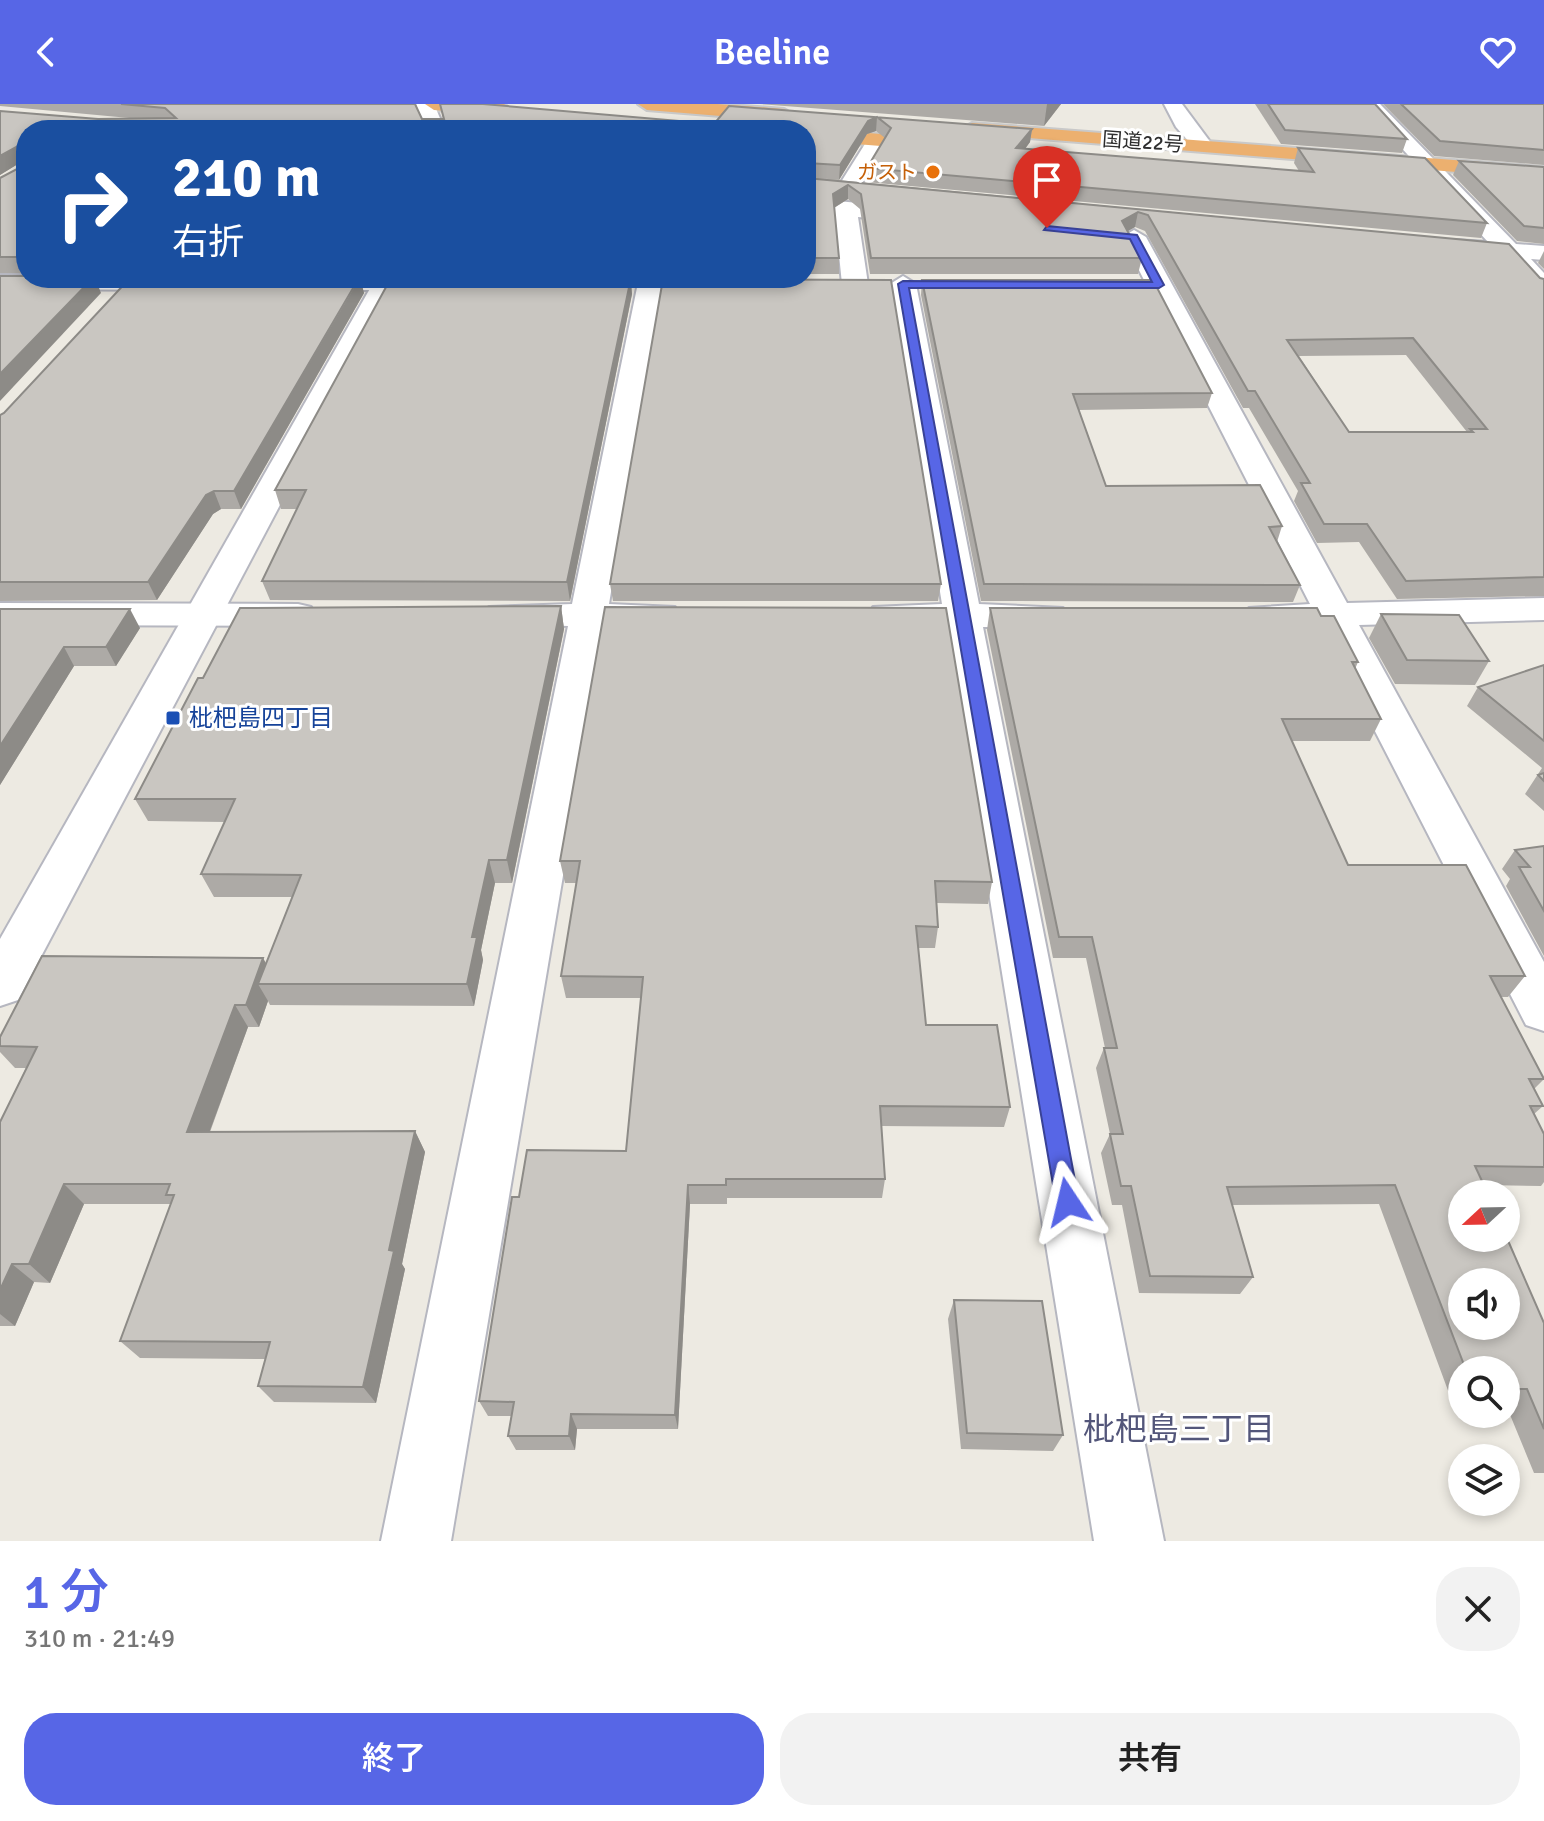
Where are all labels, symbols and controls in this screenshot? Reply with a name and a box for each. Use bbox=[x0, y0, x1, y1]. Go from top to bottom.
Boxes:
icon: back bbox=[24, 30, 68, 74]
text: Beeline bbox=[714, 30, 830, 75]
icon: heart bbox=[1476, 30, 1520, 74]
street label: 国道22号 bbox=[1101, 127, 1185, 157]
text: 210 m bbox=[172, 143, 320, 212]
pin bbox=[1013, 146, 1081, 228]
icon: right bbox=[40, 152, 144, 256]
icon: arrive bbox=[1025, 158, 1069, 202]
place label: ガスト bbox=[857, 160, 917, 185]
marker: ガスト bbox=[924, 163, 942, 181]
text: 右折 bbox=[172, 220, 244, 265]
place label: 枇杷島四丁目 bbox=[189, 703, 333, 733]
marker: 枇杷島四丁目 bbox=[164, 709, 182, 727]
position arrow bbox=[1026, 1160, 1110, 1244]
north arrow bbox=[1448, 1180, 1520, 1252]
map controls bbox=[1448, 1180, 1520, 1516]
button: sound bbox=[1448, 1268, 1520, 1340]
button: search bbox=[1448, 1356, 1520, 1428]
district label: 枇杷島三丁目 bbox=[1083, 1410, 1275, 1449]
button: layers bbox=[1448, 1444, 1520, 1516]
text: 1 分 bbox=[24, 1563, 108, 1622]
button: close bbox=[1436, 1567, 1520, 1651]
text: 310 m · 21:49 bbox=[24, 1623, 175, 1655]
button: 終了 bbox=[24, 1713, 764, 1805]
button: 共有 bbox=[780, 1713, 1520, 1805]

